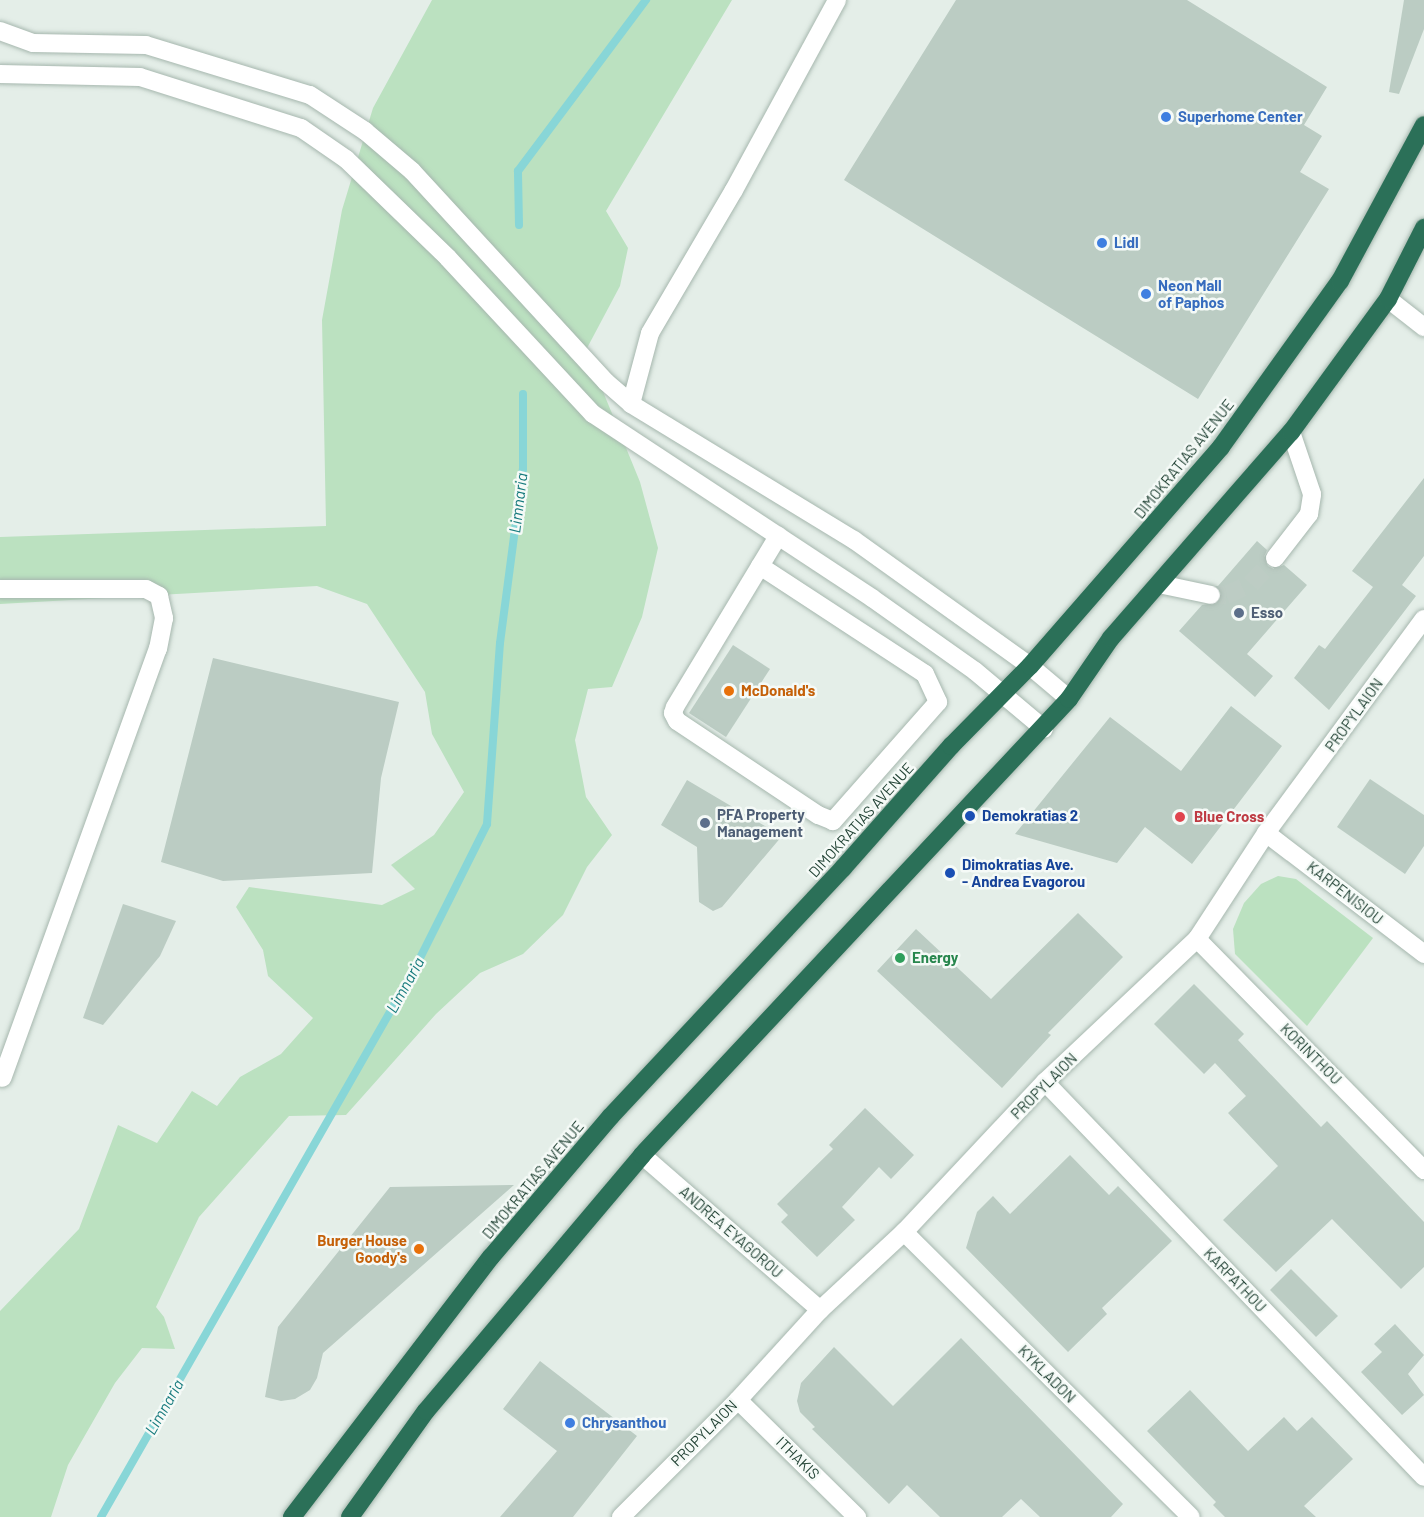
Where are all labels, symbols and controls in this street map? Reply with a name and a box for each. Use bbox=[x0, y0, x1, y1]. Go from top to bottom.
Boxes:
place label: Superhome Center bbox=[1178, 108, 1303, 126]
marker: Superhome Center bbox=[1159, 110, 1173, 124]
place label: Lidl bbox=[1114, 234, 1139, 252]
marker: Lidl bbox=[1095, 236, 1109, 250]
place label: Neon Mall of Paphos bbox=[1158, 276, 1224, 311]
marker: Neon Mall of Paphos bbox=[1139, 287, 1153, 301]
street label: DIMOKRATIAS AVENUE bbox=[1130, 396, 1238, 522]
water label: Limnaria bbox=[505, 472, 531, 534]
place label: Esso bbox=[1251, 604, 1283, 622]
marker: Esso bbox=[1232, 606, 1246, 620]
street label: PROPYLAION bbox=[1321, 675, 1387, 755]
place label: McDonald's bbox=[741, 682, 815, 700]
marker: McDonald's bbox=[722, 684, 736, 698]
street label: DIMOKRATIAS AVENUE bbox=[805, 759, 917, 881]
place label: PFA Property Management bbox=[717, 805, 805, 840]
place label: Demokratias 2 bbox=[982, 807, 1078, 825]
marker: Blue Cross bbox=[1171, 808, 1189, 826]
place label: Blue Cross bbox=[1194, 808, 1264, 826]
marker: Demokratias 2 bbox=[963, 809, 977, 823]
marker: PFA Property Management bbox=[698, 816, 712, 830]
place label: Dimokratias Ave. - Andrea Evagorou bbox=[962, 855, 1085, 890]
street label: KARPENISIOU bbox=[1303, 858, 1387, 928]
marker: Dimokratias Ave. - Andrea Evagorou bbox=[943, 866, 957, 880]
place label: Energy bbox=[912, 949, 958, 967]
marker: Energy bbox=[893, 951, 907, 965]
water label: Limnaria bbox=[382, 954, 428, 1016]
street label: KORINTHOU bbox=[1277, 1020, 1345, 1088]
street label: PROPYLAION bbox=[1007, 1049, 1081, 1123]
street label: DIMOKRATIAS AVENUE bbox=[479, 1118, 587, 1242]
street label: ANDREA EYAGOROU bbox=[676, 1182, 786, 1282]
place label: Burger House Goody's bbox=[317, 1231, 407, 1266]
marker: Burger House Goody's bbox=[412, 1242, 426, 1256]
street label: KARPATHOU bbox=[1200, 1244, 1270, 1316]
street label: KYKLADON bbox=[1015, 1342, 1079, 1406]
water label: Limnaria bbox=[141, 1376, 187, 1438]
street label: PROPYLAION bbox=[667, 1396, 741, 1470]
place label: Chrysanthou bbox=[582, 1414, 666, 1432]
marker: Chrysanthou bbox=[563, 1416, 577, 1430]
street label: ITHAKIS bbox=[773, 1433, 823, 1483]

